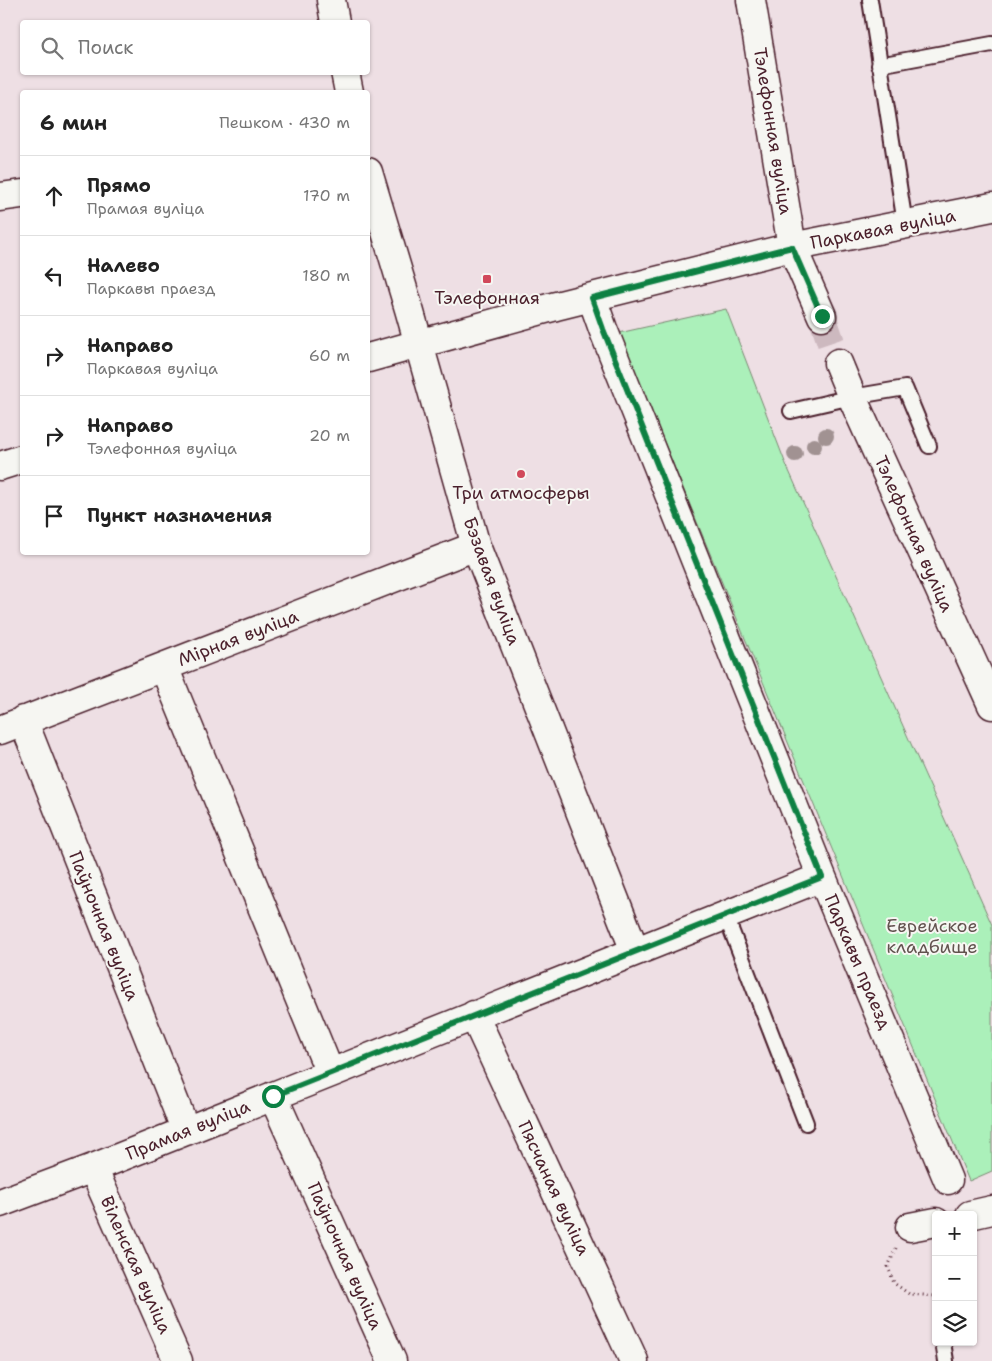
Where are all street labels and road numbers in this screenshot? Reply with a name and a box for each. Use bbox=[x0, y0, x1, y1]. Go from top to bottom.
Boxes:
street label: Тэлефонная вуліца bbox=[748, 46, 798, 216]
street label: Паркавая вуліца bbox=[808, 203, 958, 255]
street label: Тэлефонная вуліца bbox=[869, 452, 959, 616]
street label: Бэзавая вуліца bbox=[458, 514, 526, 648]
street label: Мірная вуліца bbox=[174, 604, 302, 672]
street label: Паўночная вуліца bbox=[63, 848, 145, 1004]
street label: Паркавы праезд bbox=[819, 891, 898, 1034]
street label: Прамая вуліца bbox=[122, 1094, 254, 1166]
street label: Пясчаная вуліца bbox=[512, 1117, 596, 1259]
street label: Паўночная вуліца bbox=[302, 1179, 388, 1333]
street label: Віленская вуліца bbox=[95, 1192, 177, 1338]

